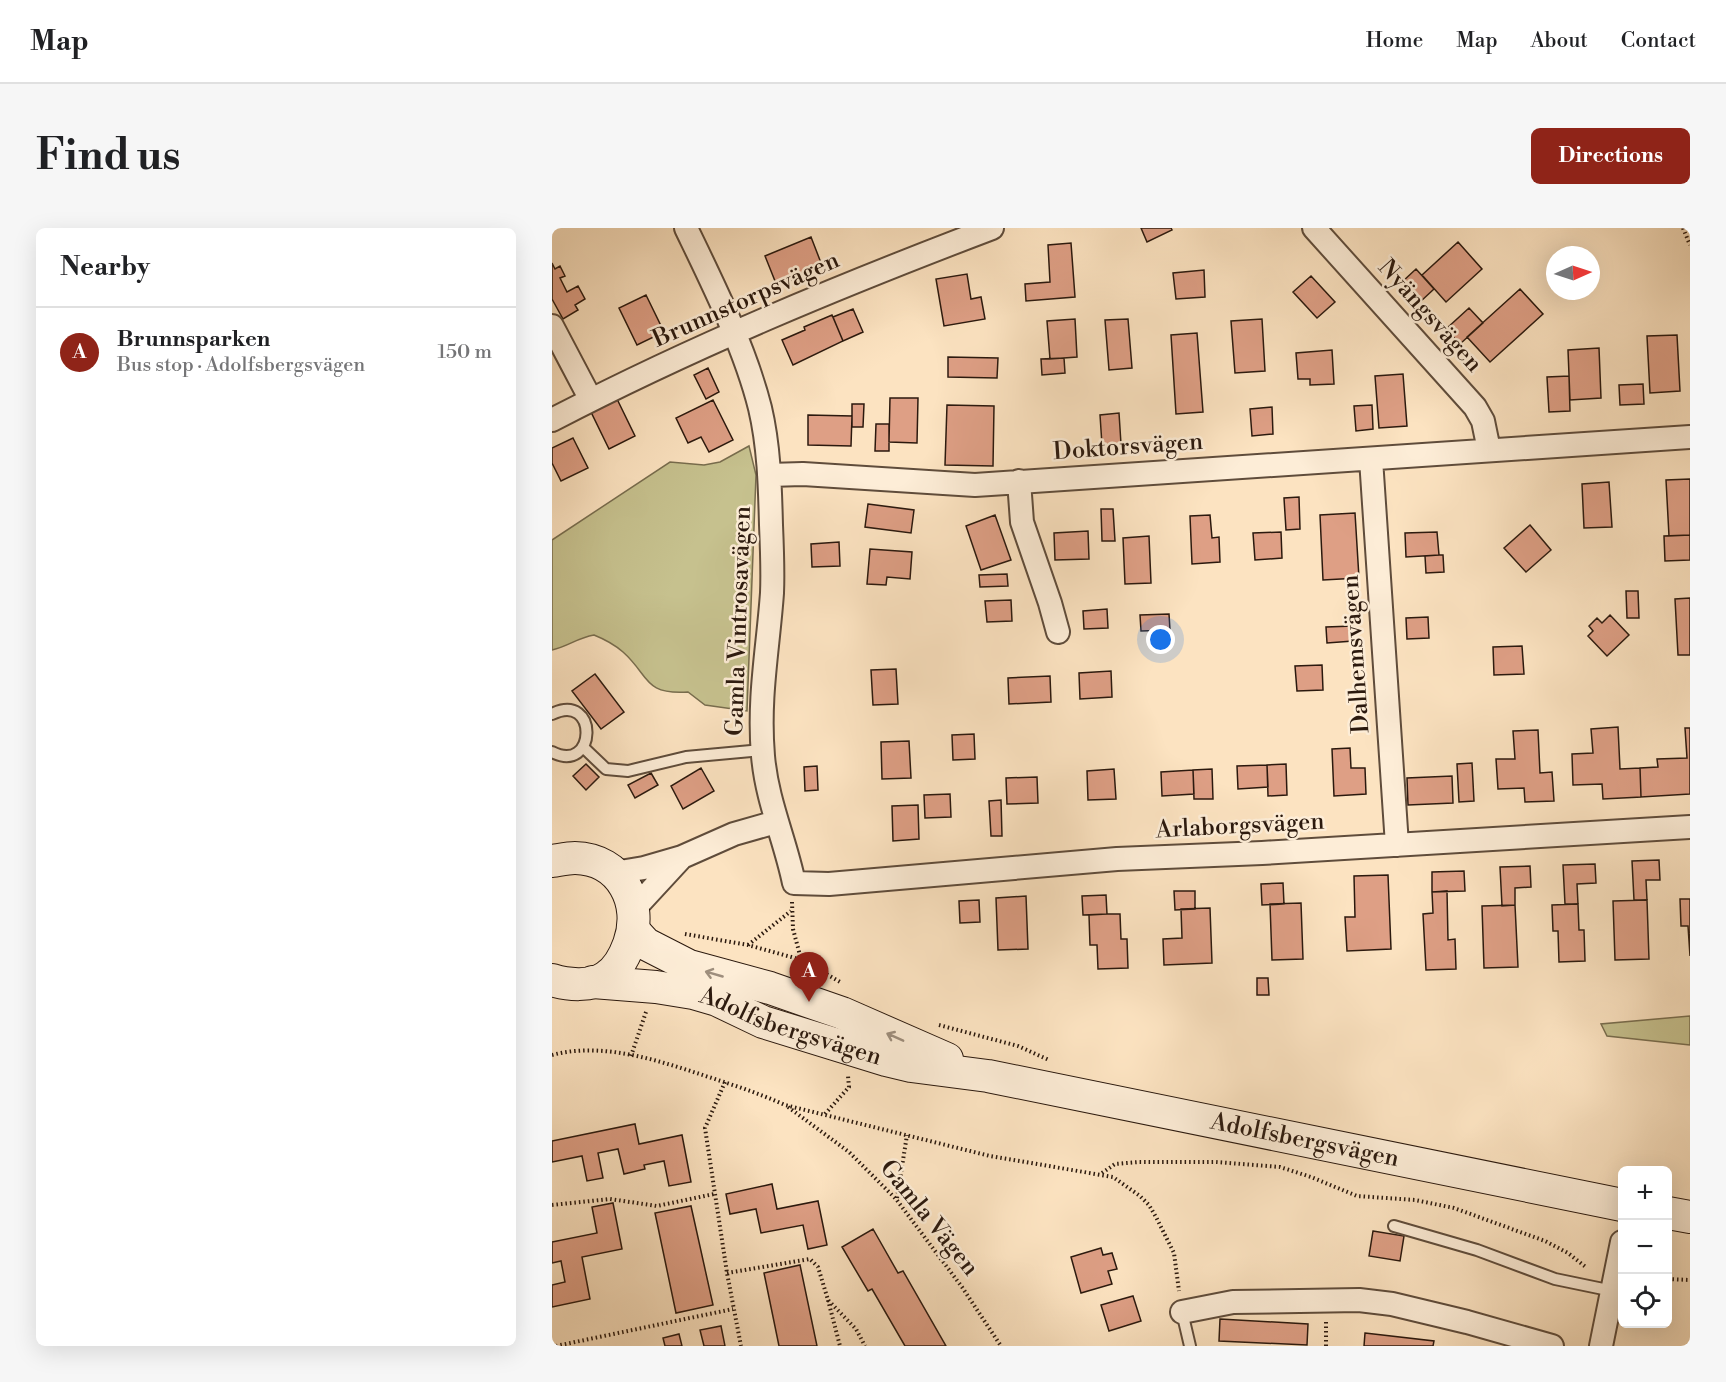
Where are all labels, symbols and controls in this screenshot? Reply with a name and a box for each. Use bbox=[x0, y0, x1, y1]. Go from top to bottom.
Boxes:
text: Map bbox=[30, 24, 89, 59]
text: Home bbox=[1366, 28, 1423, 54]
text: Map bbox=[1456, 28, 1498, 54]
text: About bbox=[1531, 28, 1588, 54]
text: Contact bbox=[1621, 28, 1696, 54]
button: Directions bbox=[1531, 128, 1690, 184]
text: Find us bbox=[36, 130, 180, 183]
street label: Brunnstorpsvägen bbox=[647, 245, 844, 355]
north arrow bbox=[1546, 246, 1600, 300]
text: Nearby bbox=[60, 251, 150, 283]
street label: Nyängsvägen bbox=[1371, 253, 1489, 379]
text: Brunnsparken bbox=[117, 326, 270, 353]
text: A bbox=[72, 340, 87, 365]
text: 150 m bbox=[437, 340, 492, 365]
text: Bus stop · Adolfsbergsvägen bbox=[117, 353, 365, 378]
street label: Doktorsvägen bbox=[1052, 427, 1204, 467]
street label: Gamla Vintrosavägen bbox=[720, 505, 758, 737]
street label: Dalhemsvägen bbox=[1335, 574, 1377, 734]
your location bbox=[1146, 625, 1175, 654]
street label: Arlaborgsvägen bbox=[1154, 807, 1325, 845]
pin: A bbox=[790, 952, 828, 1002]
one-way arrow bbox=[705, 967, 724, 979]
street label: Adolfsbergsvägen bbox=[695, 980, 885, 1073]
one-way arrow bbox=[887, 1031, 905, 1043]
street label: Adolfsbergsvägen bbox=[1207, 1106, 1402, 1174]
street label: Gamla Vägen bbox=[873, 1154, 985, 1282]
map controls bbox=[1618, 1166, 1672, 1328]
button: + bbox=[1618, 1166, 1672, 1220]
button: − bbox=[1618, 1220, 1672, 1274]
button: locate bbox=[1618, 1274, 1672, 1328]

